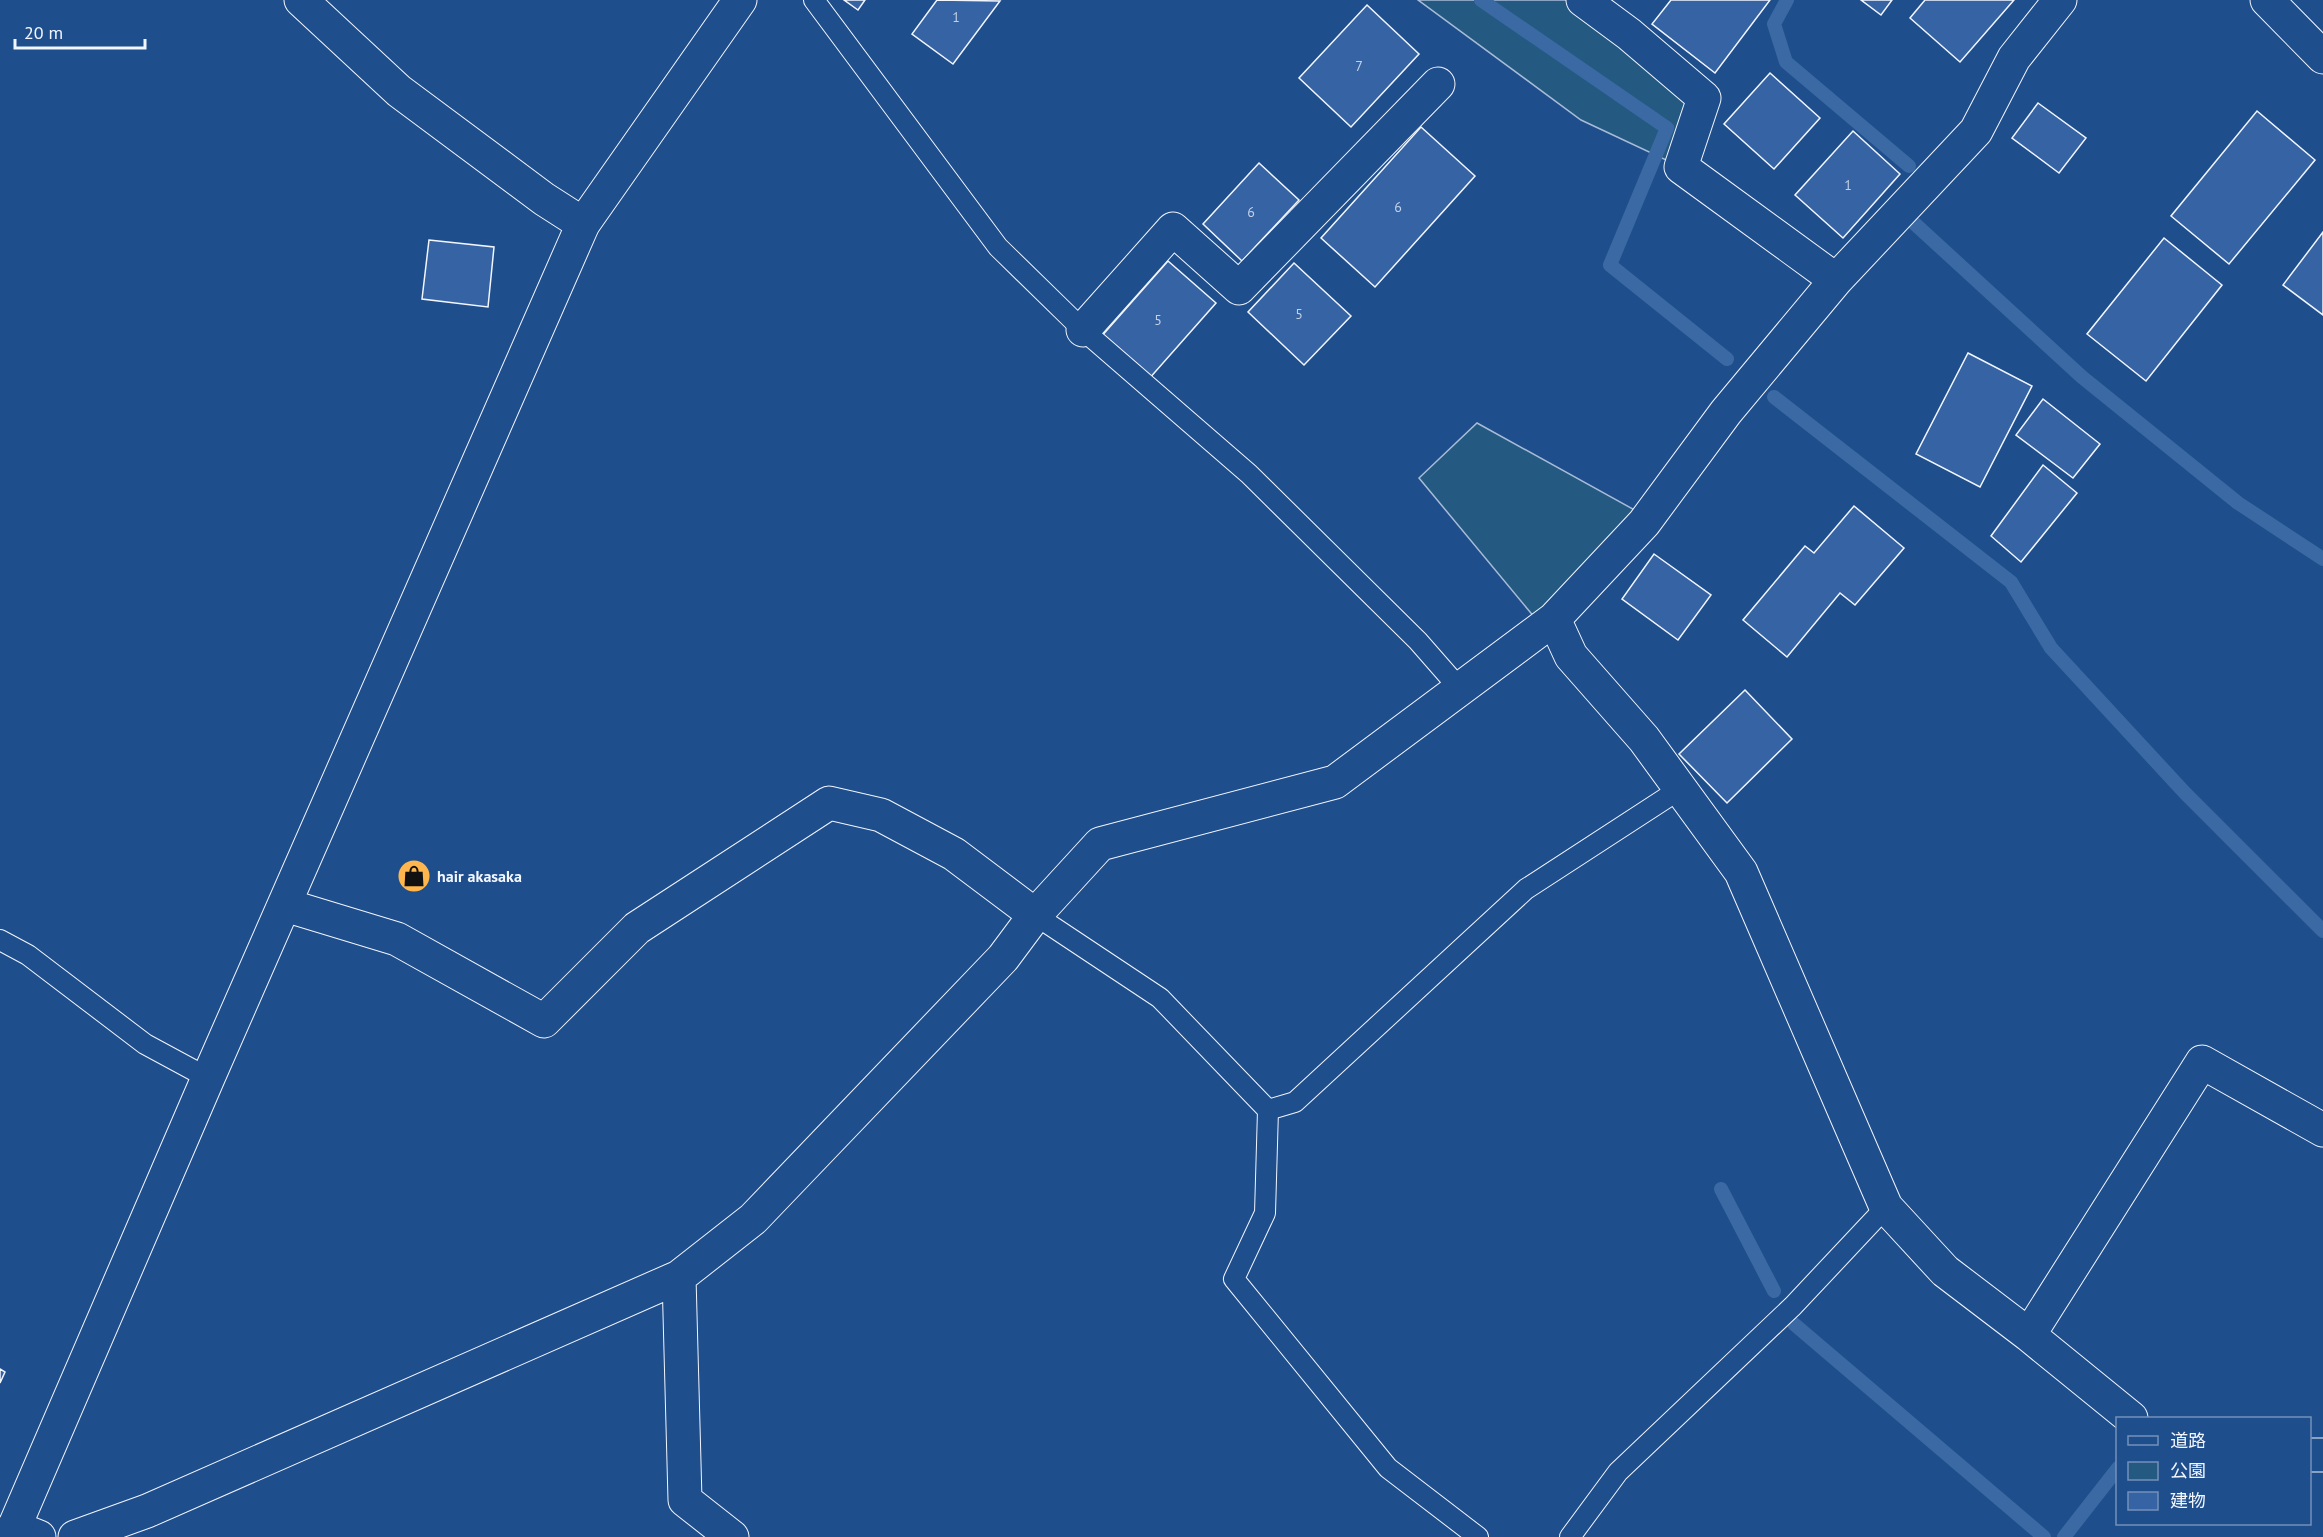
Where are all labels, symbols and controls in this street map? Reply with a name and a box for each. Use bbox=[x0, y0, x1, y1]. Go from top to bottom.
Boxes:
house number: 1 bbox=[952, 8, 960, 26]
scale bar bbox=[15, 12, 146, 50]
text: 20 m bbox=[24, 21, 63, 44]
house number: 7 bbox=[1355, 57, 1363, 75]
house number: 1 bbox=[1844, 176, 1852, 194]
house number: 6 bbox=[1394, 198, 1402, 216]
house number: 6 bbox=[1247, 203, 1255, 221]
house number: 5 bbox=[1295, 305, 1303, 323]
house number: 5 bbox=[1154, 311, 1162, 329]
shop icon: hair akasaka bbox=[396, 858, 432, 894]
place label: hair akasaka bbox=[437, 866, 522, 886]
legend bbox=[2116, 1417, 2311, 1525]
text: 道路 bbox=[2170, 1429, 2206, 1452]
text: 公園 bbox=[2170, 1459, 2206, 1482]
text: 建物 bbox=[2170, 1489, 2206, 1512]

